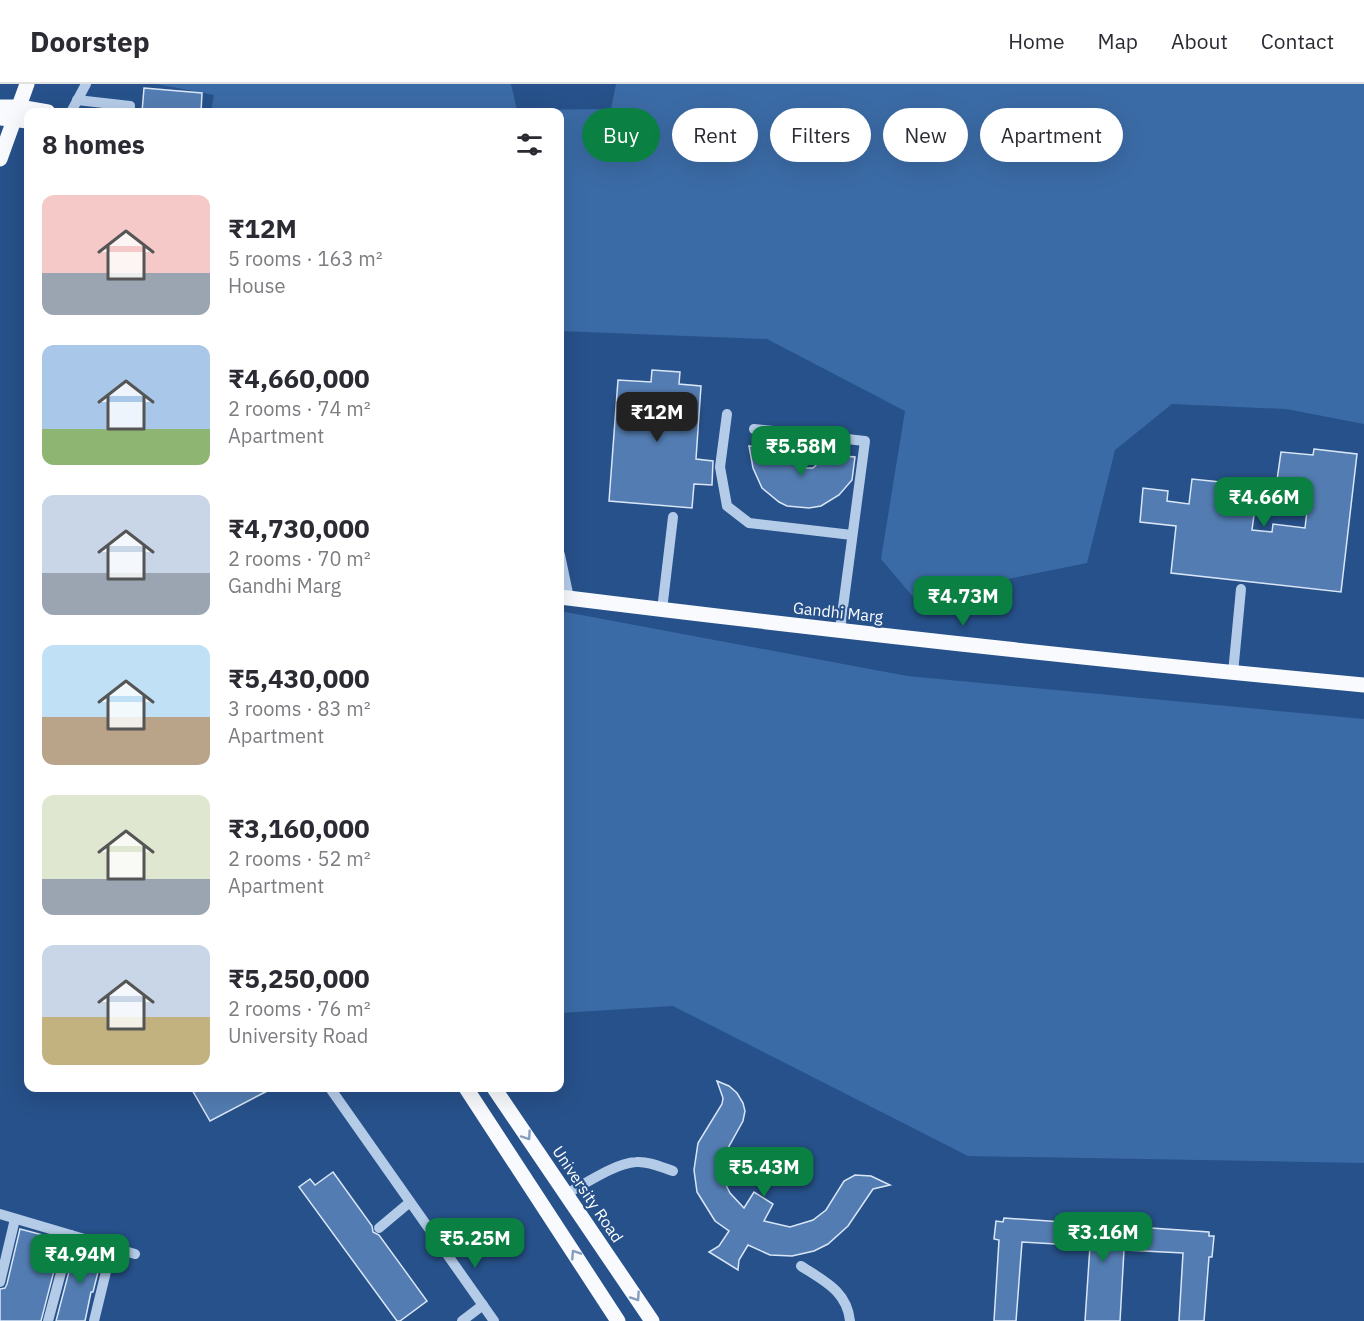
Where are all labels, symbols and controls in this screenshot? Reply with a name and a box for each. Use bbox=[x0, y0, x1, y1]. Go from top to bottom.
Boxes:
text: Doorstep bbox=[30, 23, 150, 60]
text: Home bbox=[1008, 27, 1065, 55]
text: Map bbox=[1098, 27, 1138, 55]
text: About bbox=[1171, 27, 1228, 55]
text: Contact bbox=[1261, 27, 1334, 55]
chip: Buy bbox=[582, 108, 660, 162]
chip: Rent bbox=[672, 108, 758, 162]
chip: Filters bbox=[770, 108, 871, 162]
chip: New bbox=[883, 108, 968, 162]
chip: Apartment bbox=[980, 108, 1123, 162]
text: 8 homes bbox=[42, 127, 145, 161]
icon: filters bbox=[513, 128, 546, 161]
text: ₹12M bbox=[228, 211, 297, 245]
icon: home bbox=[90, 219, 162, 291]
text: 5 rooms · 163 m² bbox=[228, 245, 383, 272]
text: House bbox=[228, 272, 285, 299]
text: ₹4,660,000 bbox=[228, 361, 370, 395]
icon: home bbox=[90, 369, 162, 441]
pin: ₹12M bbox=[621, 392, 693, 443]
text: 2 rooms · 74 m² bbox=[228, 395, 371, 422]
text: ₹12M bbox=[631, 398, 683, 425]
text: Apartment bbox=[228, 422, 324, 449]
pin: ₹5.58M bbox=[752, 426, 850, 477]
text: ₹5.58M bbox=[765, 432, 837, 459]
pin: ₹4.66M bbox=[1215, 477, 1313, 528]
text: ₹4.66M bbox=[1228, 483, 1300, 510]
text: ₹4,730,000 bbox=[228, 511, 370, 545]
icon: home bbox=[90, 519, 162, 591]
text: 2 rooms · 70 m² bbox=[228, 545, 371, 572]
text: Gandhi Marg bbox=[228, 572, 341, 599]
pin: ₹4.73M bbox=[914, 576, 1012, 627]
text: ₹4.73M bbox=[927, 582, 999, 609]
street label: Gandhi Marg bbox=[792, 597, 885, 627]
text: ₹5,430,000 bbox=[228, 661, 370, 695]
icon: home bbox=[90, 669, 162, 741]
text: 3 rooms · 83 m² bbox=[228, 695, 371, 722]
text: Apartment bbox=[228, 722, 324, 749]
text: ₹3,160,000 bbox=[228, 811, 370, 845]
icon: home bbox=[90, 819, 162, 891]
text: 2 rooms · 52 m² bbox=[228, 845, 371, 872]
text: Apartment bbox=[228, 872, 324, 899]
text: ₹5,250,000 bbox=[228, 961, 370, 995]
icon: home bbox=[90, 969, 162, 1041]
text: 2 rooms · 76 m² bbox=[228, 995, 371, 1022]
text: University Road bbox=[228, 1022, 368, 1049]
one-way arrow bbox=[520, 1129, 531, 1140]
street label: University Road bbox=[548, 1142, 628, 1246]
pin: ₹5.43M bbox=[715, 1147, 813, 1198]
text: ₹5.43M bbox=[728, 1153, 800, 1180]
pin: ₹3.16M bbox=[1054, 1212, 1152, 1263]
pin: ₹5.25M bbox=[426, 1218, 524, 1269]
text: ₹3.16M bbox=[1067, 1218, 1139, 1245]
text: ₹5.25M bbox=[439, 1224, 511, 1251]
pin: ₹4.94M bbox=[31, 1234, 129, 1285]
text: ₹4.94M bbox=[44, 1240, 116, 1267]
one-way arrow bbox=[571, 1250, 582, 1261]
one-way arrow bbox=[629, 1291, 640, 1302]

